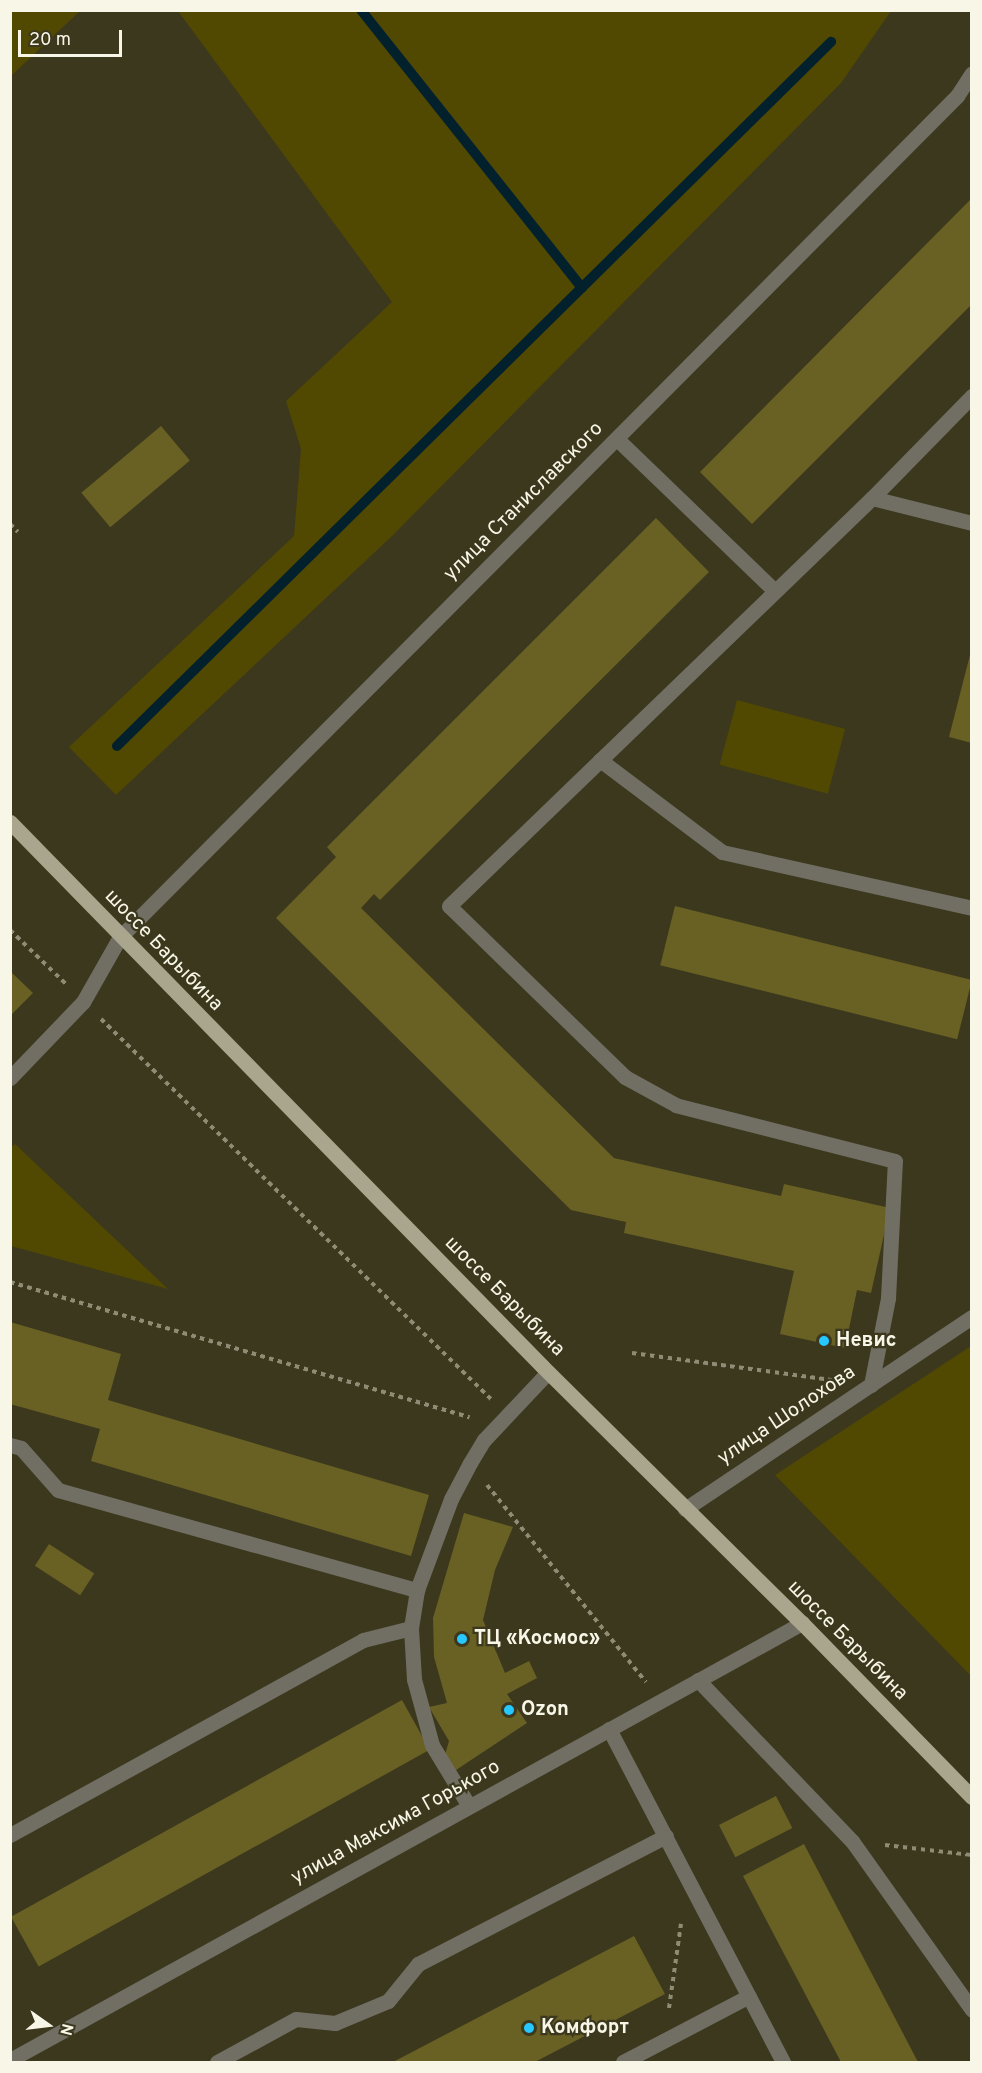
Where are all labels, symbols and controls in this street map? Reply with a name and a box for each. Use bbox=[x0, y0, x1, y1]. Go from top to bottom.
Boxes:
scale bar bbox=[21, 18, 124, 56]
text: 20 m bbox=[29, 29, 71, 52]
street label: улица Станиславского bbox=[439, 417, 609, 587]
street label: шоссе Барыбина bbox=[99, 885, 227, 1017]
street label: шоссе Барыбина bbox=[439, 1232, 569, 1362]
place label: Невис bbox=[836, 1329, 897, 1353]
marker: Невис bbox=[817, 1334, 831, 1348]
street label: улица Шолохова bbox=[714, 1361, 860, 1471]
street label: шоссе Барыбина bbox=[782, 1576, 912, 1706]
place label: ТЦ «Космос» bbox=[474, 1627, 600, 1651]
marker: ТЦ «Космос» bbox=[455, 1632, 469, 1646]
place label: Ozon bbox=[521, 1698, 569, 1722]
marker: Ozon bbox=[502, 1703, 516, 1717]
street label: улица Максима Горького bbox=[287, 1755, 505, 1891]
north arrow bbox=[18, 1995, 78, 2055]
place label: Комфорт bbox=[541, 2016, 629, 2040]
text: N bbox=[54, 2021, 77, 2037]
marker: Комфорт bbox=[522, 2021, 536, 2035]

